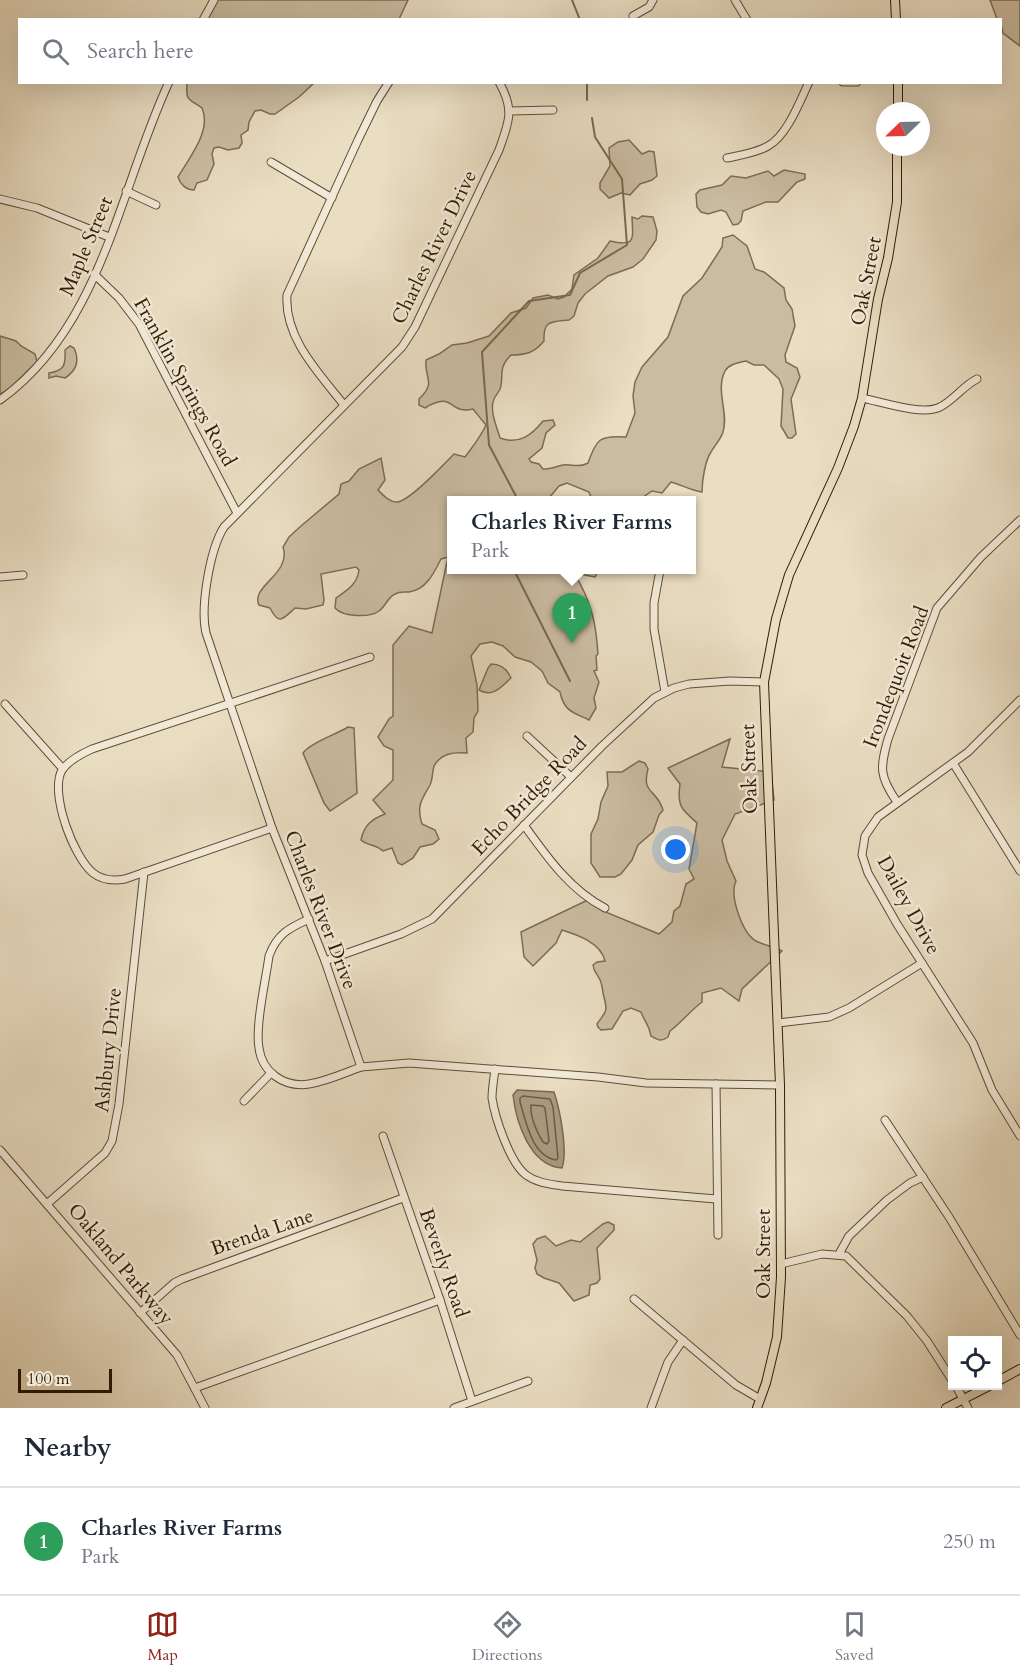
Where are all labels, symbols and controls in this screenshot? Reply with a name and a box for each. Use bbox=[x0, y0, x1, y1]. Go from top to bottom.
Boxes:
search box bbox=[18, 18, 1002, 84]
icon: search bbox=[39, 35, 72, 68]
text: Search here bbox=[87, 36, 194, 66]
north arrow bbox=[876, 102, 930, 156]
street label: Charles River Drive bbox=[385, 166, 483, 328]
street label: Maple Street bbox=[53, 191, 119, 300]
street label: Oak Street bbox=[844, 234, 888, 328]
street label: Franklin Springs Road bbox=[127, 293, 243, 472]
popup bbox=[447, 496, 696, 574]
text: Charles River Farms bbox=[471, 507, 672, 537]
text: Park bbox=[471, 537, 509, 564]
pin: 1 bbox=[552, 594, 592, 643]
street label: Irondequoit Road bbox=[857, 602, 936, 752]
street label: Oak Street bbox=[734, 723, 764, 815]
street label: Echo Bridge Road bbox=[465, 730, 593, 861]
street label: Charles River Drive bbox=[278, 827, 364, 993]
your location bbox=[661, 835, 690, 864]
street label: Dailey Drive bbox=[871, 851, 947, 959]
street label: Ashbury Drive bbox=[88, 986, 128, 1114]
street label: Oakland Parkway bbox=[62, 1197, 180, 1331]
street label: Brenda Lane bbox=[207, 1202, 317, 1262]
street label: Beverly Road bbox=[413, 1205, 475, 1322]
street label: Oak Street bbox=[750, 1208, 777, 1299]
map controls bbox=[948, 1336, 1002, 1390]
button: locate bbox=[948, 1336, 1002, 1390]
scale bar bbox=[18, 1366, 112, 1394]
text: 100 m bbox=[27, 1368, 69, 1390]
text: Nearby bbox=[24, 1430, 112, 1465]
text: Charles River Farms bbox=[81, 1513, 282, 1543]
text: 1 bbox=[38, 1528, 49, 1555]
text: 250 m bbox=[943, 1528, 996, 1555]
text: Park bbox=[81, 1543, 119, 1570]
tab: Map bbox=[146, 1608, 179, 1666]
tab: Directions bbox=[472, 1608, 542, 1666]
tab: Saved bbox=[835, 1608, 874, 1666]

